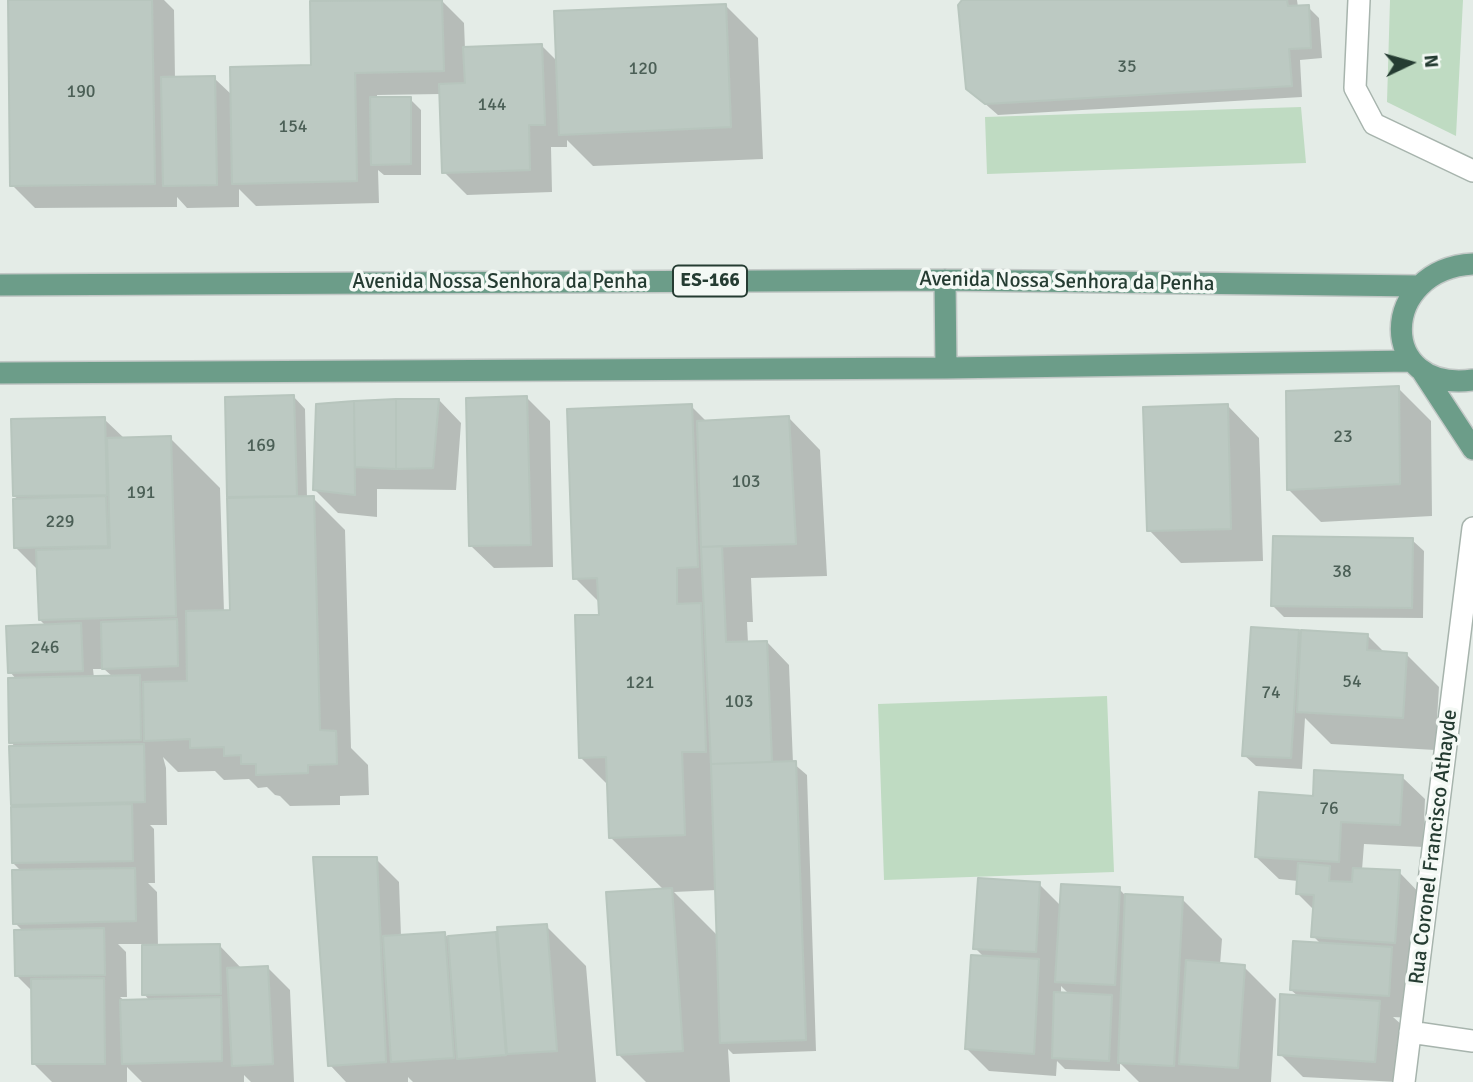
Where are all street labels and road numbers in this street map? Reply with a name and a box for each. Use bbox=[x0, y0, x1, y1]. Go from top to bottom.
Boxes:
road number: ES-166 bbox=[673, 266, 747, 296]
street label: Avenida Nossa Senhora da Penha bbox=[919, 267, 1215, 297]
street label: Avenida Nossa Senhora da Penha bbox=[352, 269, 648, 295]
street label: Rua Coronel Francisco Athayde bbox=[1405, 708, 1463, 986]

